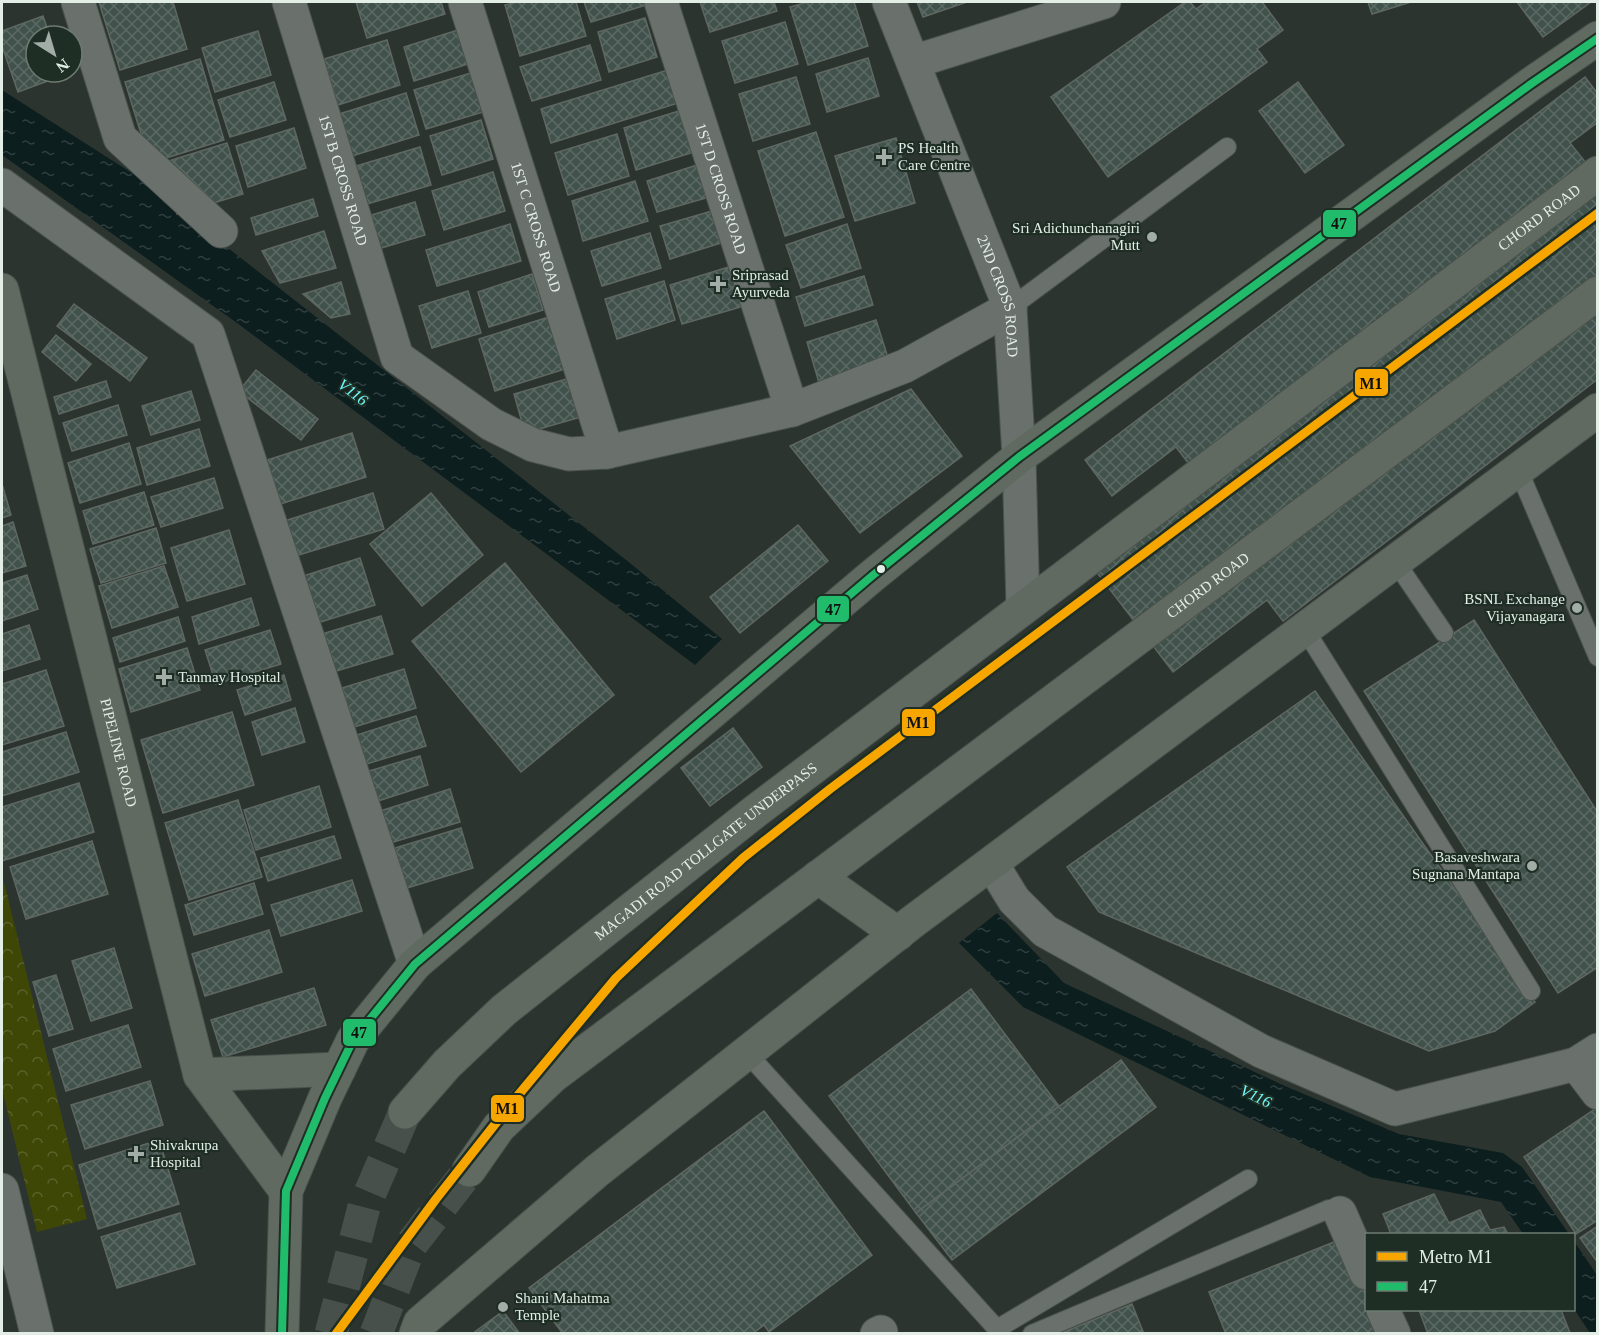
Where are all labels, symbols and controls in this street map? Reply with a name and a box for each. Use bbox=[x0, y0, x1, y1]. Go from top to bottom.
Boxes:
north arrow bbox=[24, 24, 84, 84]
text: N bbox=[53, 55, 72, 76]
street label: 1ST B CROSS ROAD bbox=[316, 113, 371, 248]
street label: 1ST D CROSS ROAD bbox=[692, 121, 750, 256]
place label: PS Health Care Centre bbox=[898, 140, 970, 173]
marker: PS Health Care Centre bbox=[875, 148, 893, 166]
street label: 1ST C CROSS ROAD bbox=[508, 160, 564, 295]
street label: CHORD ROAD bbox=[1495, 181, 1584, 254]
line badge: 47 bbox=[1322, 209, 1357, 238]
text: 47 bbox=[1331, 215, 1347, 232]
place label: Sri Adichunchanagiri Mutt bbox=[1012, 220, 1141, 253]
marker: Sri Adichunchanagiri Mutt bbox=[1145, 230, 1159, 244]
street label: 2ND CROSS ROAD bbox=[974, 233, 1021, 358]
place label: Sriprasad Ayurveda bbox=[732, 267, 790, 300]
marker: Sriprasad Ayurveda bbox=[709, 275, 727, 293]
line badge: M1 bbox=[1354, 368, 1389, 397]
water label: V116 bbox=[335, 375, 371, 409]
text: M1 bbox=[1359, 375, 1383, 392]
street label: CHORD ROAD bbox=[1164, 549, 1252, 621]
unlabelled marker bbox=[875, 563, 887, 575]
place label: BSNL Exchange Vijayanagara bbox=[1464, 591, 1565, 624]
line badge: 47 bbox=[816, 595, 850, 623]
text: 47 bbox=[825, 601, 841, 618]
marker: BSNL Exchange Vijayanagara bbox=[1570, 601, 1584, 615]
marker: Tanmay Hospital bbox=[155, 668, 173, 686]
place label: Tanmay Hospital bbox=[178, 669, 281, 685]
street label: PIPELINE ROAD bbox=[97, 697, 140, 809]
line badge: M1 bbox=[901, 708, 936, 737]
text: M1 bbox=[906, 714, 930, 731]
street label: MAGADI ROAD TOLLGATE UNDERPASS bbox=[591, 759, 820, 943]
place label: Basaveshwara Sugnana Mantapa bbox=[1412, 849, 1520, 882]
marker: Basaveshwara Sugnana Mantapa bbox=[1525, 859, 1539, 873]
line badge: 47 bbox=[342, 1018, 377, 1047]
text: 47 bbox=[351, 1024, 367, 1041]
water label: V116 bbox=[1238, 1081, 1274, 1111]
line badge: M1 bbox=[490, 1094, 525, 1123]
text: M1 bbox=[495, 1100, 519, 1117]
place label: Shivakrupa Hospital bbox=[150, 1137, 219, 1170]
marker: Shivakrupa Hospital bbox=[127, 1145, 145, 1163]
legend bbox=[1365, 1233, 1575, 1311]
text: Metro M1 bbox=[1419, 1247, 1493, 1267]
text: 47 bbox=[1419, 1277, 1437, 1297]
place label: Shani Mahatma Temple bbox=[515, 1290, 610, 1323]
marker: Shani Mahatma Temple bbox=[496, 1300, 510, 1314]

